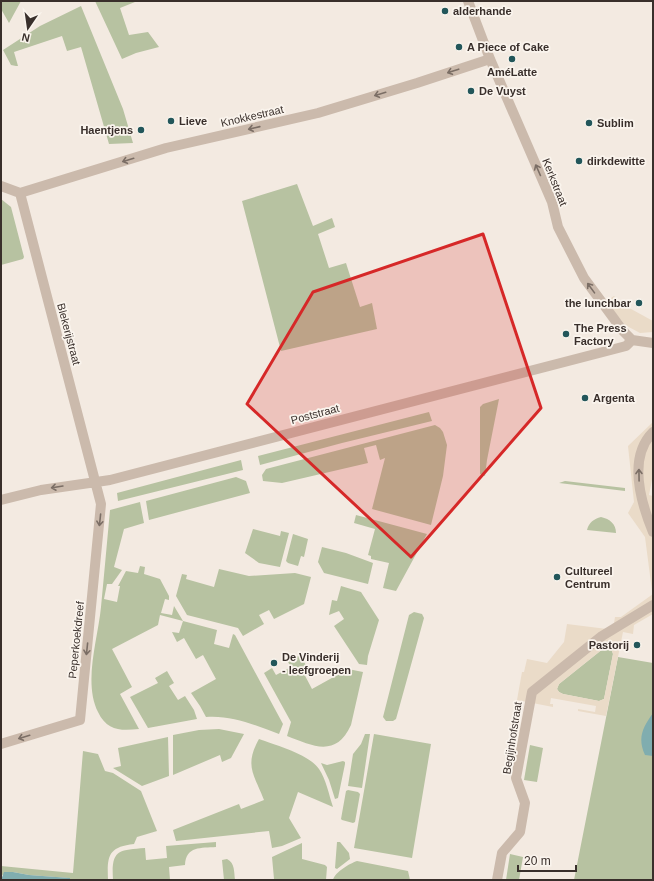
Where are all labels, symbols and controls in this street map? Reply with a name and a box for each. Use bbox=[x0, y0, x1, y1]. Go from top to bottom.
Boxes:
place label: alderhande bbox=[453, 5, 512, 17]
marker: alderhande bbox=[440, 6, 450, 16]
north arrow bbox=[8, 8, 48, 48]
text: N bbox=[20, 31, 31, 44]
place label: A Piece of Cake bbox=[467, 41, 549, 53]
marker: A Piece of Cake bbox=[454, 42, 464, 52]
marker: AméLatte bbox=[507, 54, 517, 64]
place label: AméLatte bbox=[487, 66, 537, 78]
one-way arrow bbox=[447, 68, 460, 75]
place label: De Vuyst bbox=[479, 85, 526, 97]
marker: De Vuyst bbox=[466, 86, 476, 96]
one-way arrow bbox=[374, 91, 387, 98]
street label: Knokkestraat bbox=[219, 103, 285, 129]
place label: Lieve bbox=[179, 115, 207, 127]
marker: Lieve bbox=[166, 116, 176, 126]
place label: Sublim bbox=[597, 117, 634, 129]
marker: Sublim bbox=[584, 118, 594, 128]
place label: Haentjens bbox=[80, 124, 133, 136]
one-way arrow bbox=[248, 124, 261, 132]
marker: Haentjens bbox=[136, 125, 146, 135]
place label: dirkdewitte bbox=[587, 155, 645, 167]
marker: dirkdewitte bbox=[574, 156, 584, 166]
one-way arrow bbox=[122, 157, 135, 164]
street label: Kerkstraat bbox=[540, 157, 570, 207]
one-way arrow bbox=[534, 164, 541, 176]
one-way arrow bbox=[587, 282, 595, 293]
place label: the lunchbar bbox=[565, 297, 632, 309]
marker: the lunchbar bbox=[634, 298, 644, 308]
street label: Blekerijstraat bbox=[55, 302, 83, 366]
place label: The Press Factory bbox=[574, 322, 627, 347]
marker: The Press Factory bbox=[561, 329, 571, 339]
place label: Argenta bbox=[593, 392, 635, 404]
marker: Argenta bbox=[580, 393, 590, 403]
street label: Poststraat bbox=[290, 402, 340, 426]
one-way arrow bbox=[635, 469, 643, 482]
one-way arrow bbox=[51, 483, 64, 491]
one-way arrow bbox=[96, 513, 104, 526]
place label: Cultureel Centrum bbox=[565, 565, 613, 590]
marker: Cultureel Centrum bbox=[552, 572, 562, 582]
street label: Peperkoekdreef bbox=[66, 600, 86, 679]
place label: Pastorij bbox=[589, 639, 629, 651]
marker: Pastorij bbox=[632, 640, 642, 650]
one-way arrow bbox=[83, 642, 91, 655]
place label: De Vinderij - leefgroepen bbox=[282, 651, 351, 676]
marker: De Vinderij - leefgroepen bbox=[269, 658, 279, 668]
street label: Begijnhofstraat bbox=[500, 701, 524, 775]
one-way arrow bbox=[17, 734, 30, 741]
scale bar bbox=[518, 847, 576, 873]
text: 20 m bbox=[524, 854, 551, 868]

